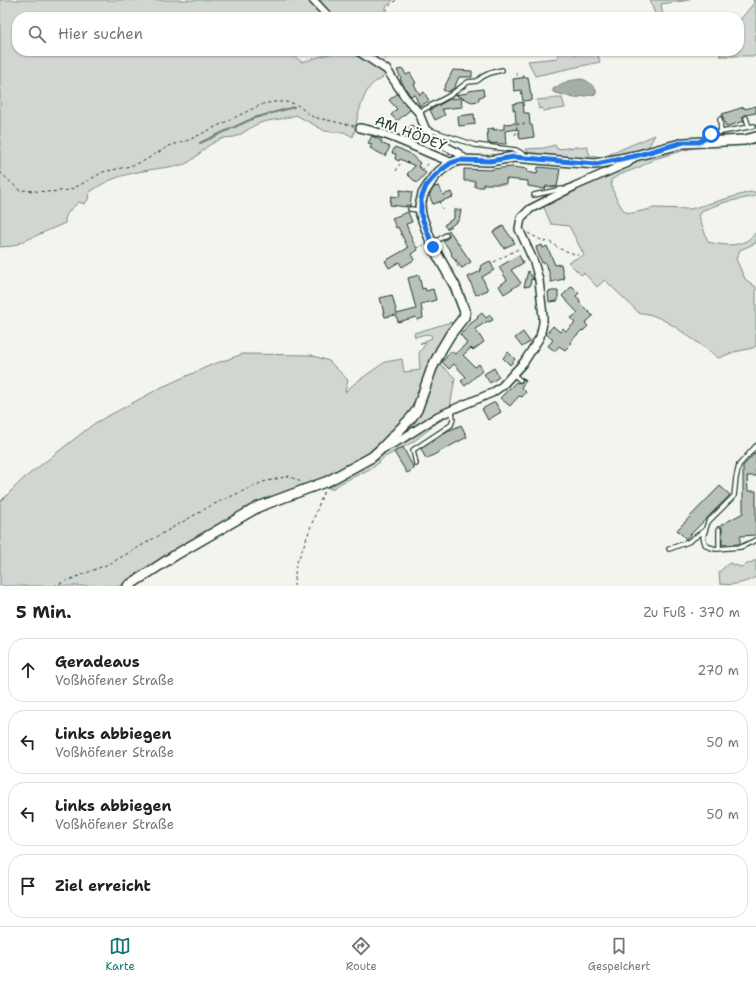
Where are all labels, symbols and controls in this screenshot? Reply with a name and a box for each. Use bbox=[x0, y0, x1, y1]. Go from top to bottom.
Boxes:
search box bbox=[12, 12, 744, 56]
icon: search bbox=[26, 23, 48, 45]
text: Hier suchen bbox=[58, 24, 143, 44]
street label: AM HÖDEY bbox=[373, 111, 450, 155]
route start bbox=[702, 125, 720, 143]
route end bbox=[424, 238, 442, 256]
text: 5 Min. bbox=[16, 601, 71, 623]
text: Zu Fuß · 370 m bbox=[644, 604, 740, 621]
text: Geradeaus bbox=[55, 652, 140, 672]
icon: ahead bbox=[17, 659, 39, 681]
text: 270 m bbox=[697, 662, 739, 679]
text: Voßhöfener Straße bbox=[55, 672, 174, 689]
text: Links abbiegen bbox=[55, 724, 171, 744]
icon: left bbox=[17, 731, 39, 753]
text: 50 m bbox=[706, 734, 739, 751]
text: Voßhöfener Straße bbox=[55, 744, 174, 761]
text: Links abbiegen bbox=[55, 796, 171, 816]
icon: left bbox=[17, 803, 39, 825]
text: 50 m bbox=[706, 806, 739, 823]
text: Voßhöfener Straße bbox=[55, 816, 174, 833]
icon: arrive bbox=[17, 875, 39, 897]
text: Ziel erreicht bbox=[55, 876, 151, 896]
tab: Karte bbox=[106, 935, 135, 974]
tab: Route bbox=[346, 935, 377, 974]
tab: Gespeichert bbox=[588, 935, 650, 974]

